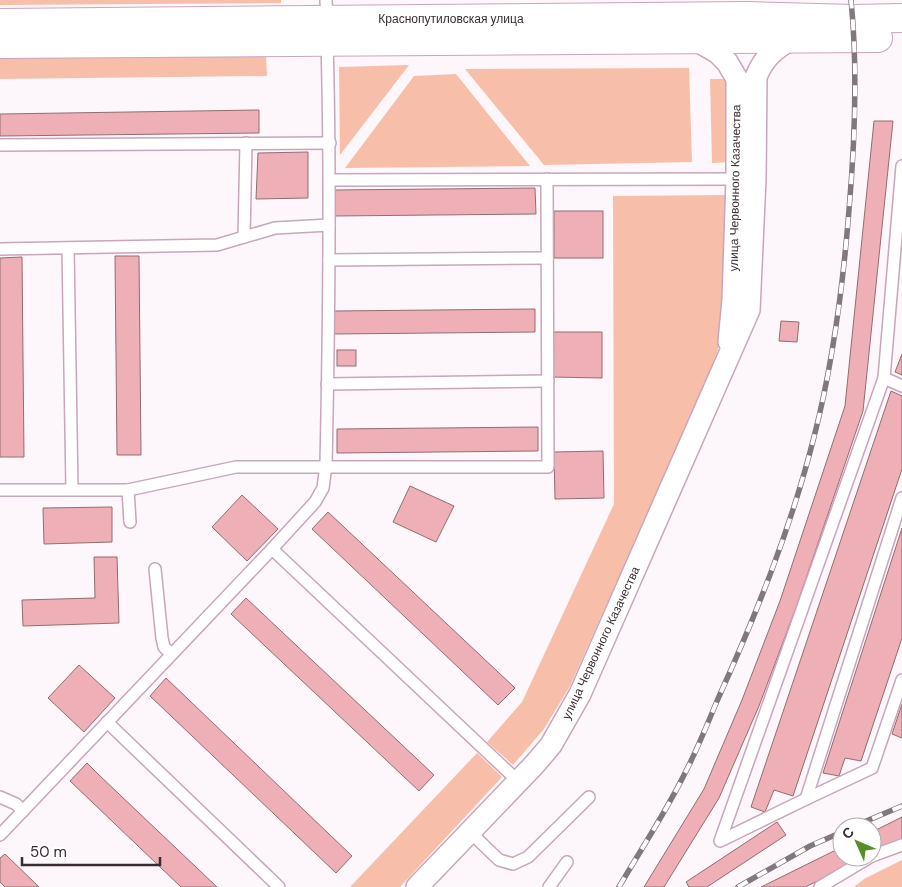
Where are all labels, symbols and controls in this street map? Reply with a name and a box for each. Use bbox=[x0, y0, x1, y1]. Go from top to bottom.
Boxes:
street label: Краснопутиловская улица bbox=[378, 11, 524, 27]
street label: улица Червонного Казачества bbox=[726, 104, 744, 272]
street label: улица Червонного Казачества bbox=[558, 564, 644, 722]
north arrow bbox=[832, 817, 882, 867]
text: С bbox=[838, 823, 858, 843]
scale bar bbox=[22, 834, 160, 866]
text: 50 m bbox=[30, 842, 67, 862]

